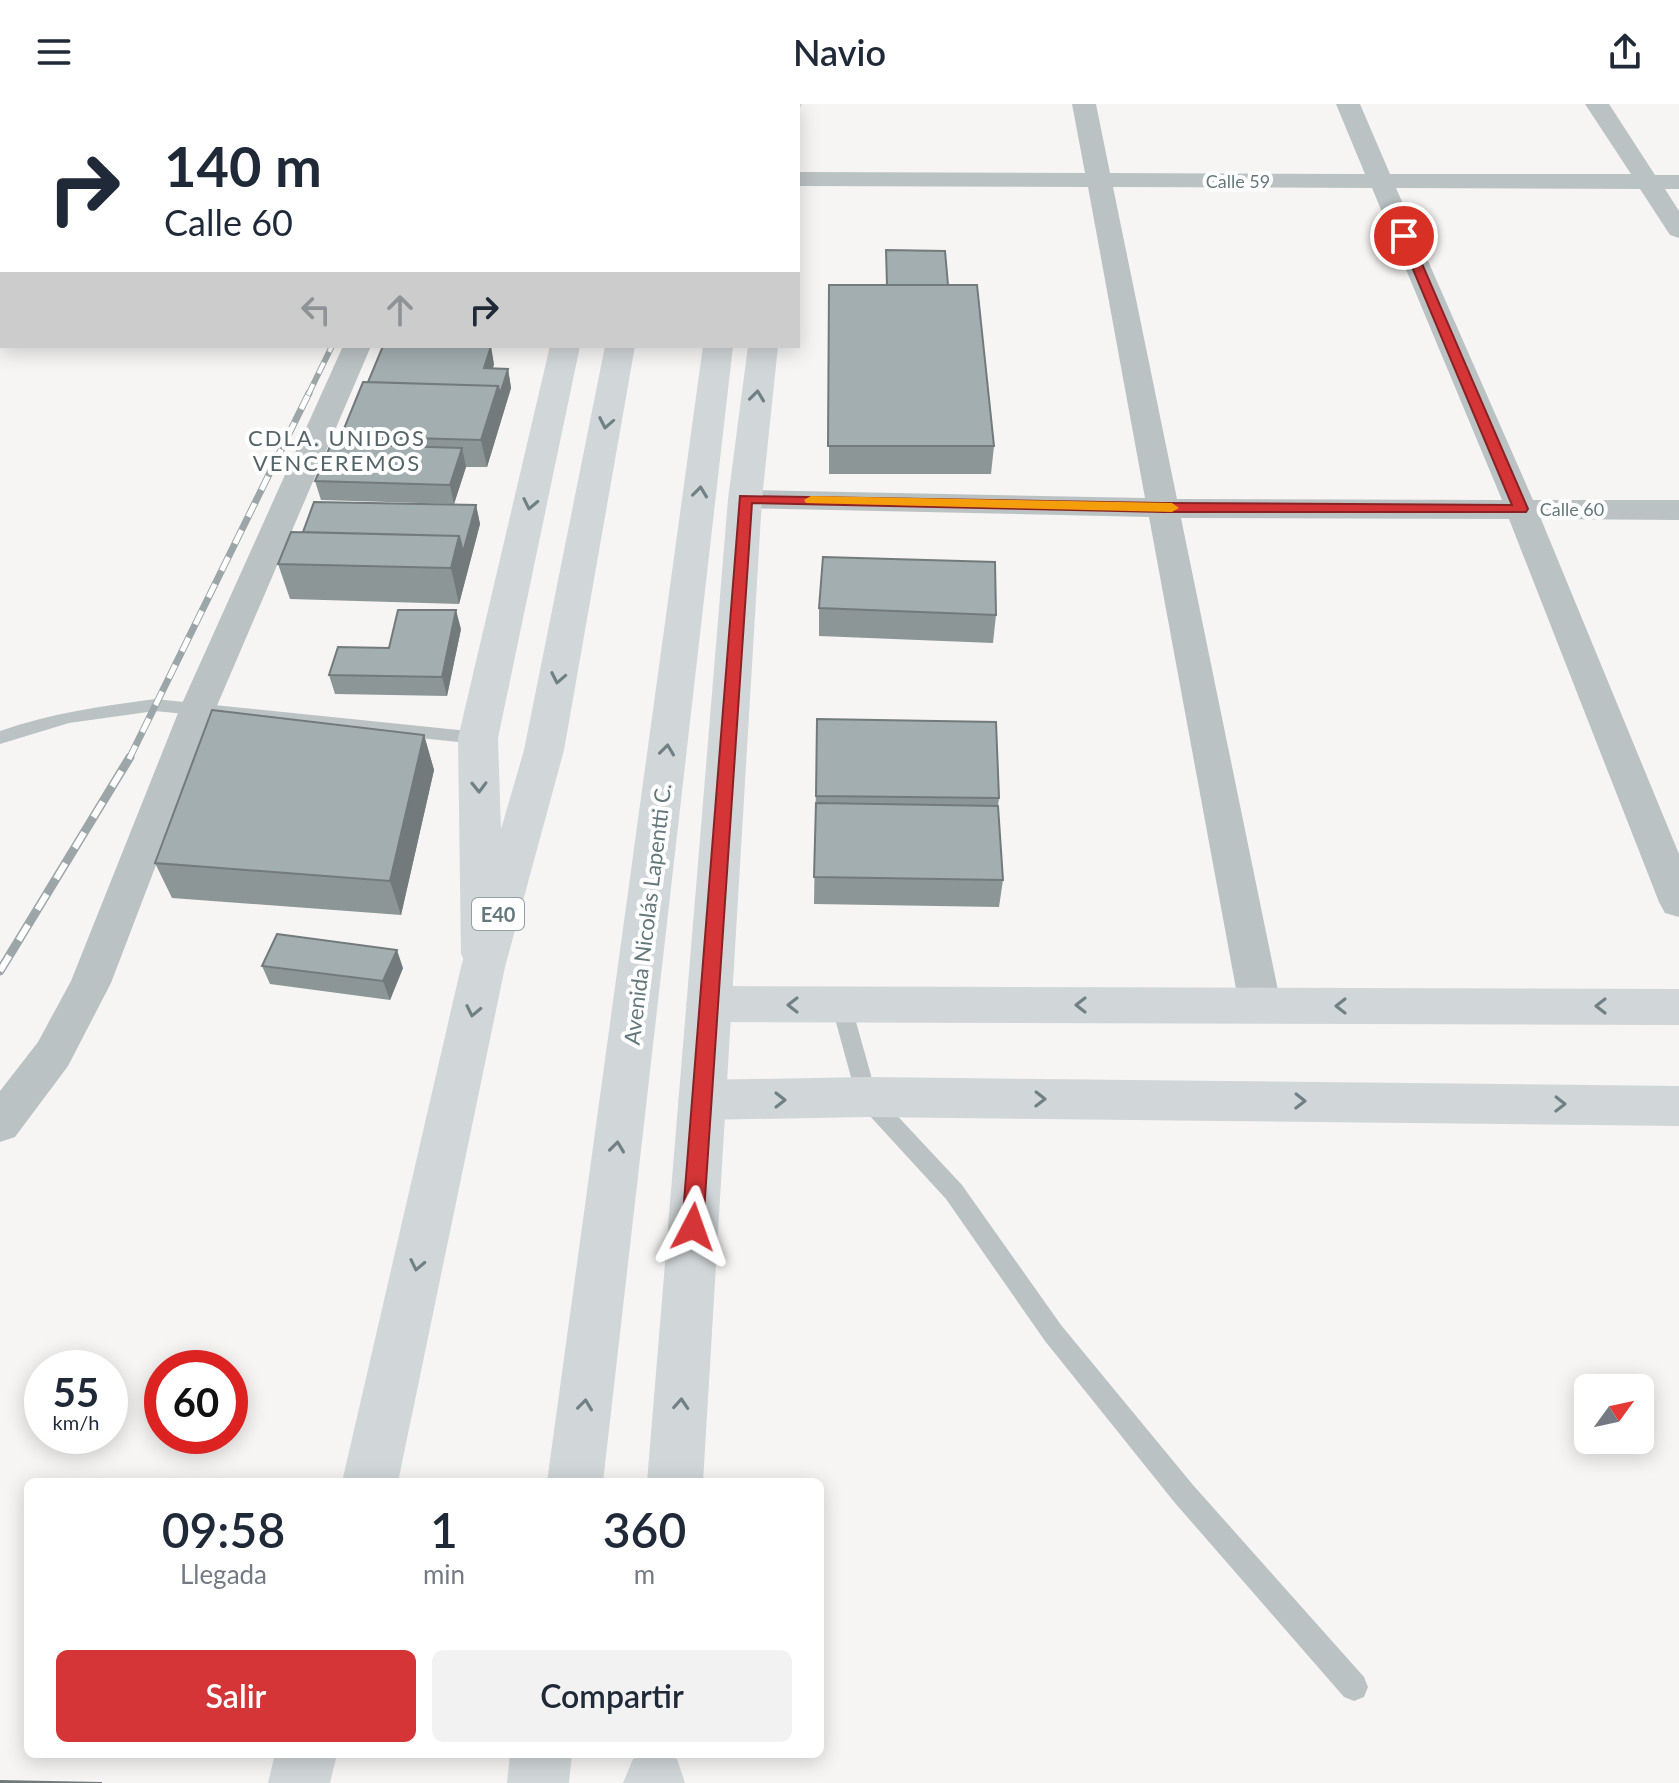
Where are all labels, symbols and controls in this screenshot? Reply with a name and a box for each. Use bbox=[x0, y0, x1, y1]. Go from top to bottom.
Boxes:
icon: menu bbox=[32, 30, 76, 74]
text: Navio bbox=[793, 30, 886, 74]
icon: share bbox=[1603, 30, 1647, 74]
text: 140 m bbox=[164, 132, 322, 199]
icon: right bbox=[32, 136, 136, 240]
street label: Calle 59 bbox=[1206, 170, 1270, 192]
text: Calle 60 bbox=[164, 200, 293, 244]
pin bbox=[1370, 202, 1438, 270]
icon: arrive bbox=[1382, 214, 1426, 258]
icon: left bbox=[294, 288, 338, 332]
icon: ahead bbox=[378, 288, 422, 332]
icon: right bbox=[462, 288, 506, 332]
one-way arrow bbox=[748, 389, 765, 402]
one-way arrow bbox=[598, 416, 615, 429]
district label: CDLA. UNIDOS VENCEREMOS bbox=[248, 424, 426, 476]
one-way arrow bbox=[691, 485, 708, 499]
one-way arrow bbox=[522, 497, 539, 511]
street label: Calle 60 bbox=[1540, 498, 1604, 520]
one-way arrow bbox=[550, 671, 567, 685]
one-way arrow bbox=[659, 743, 676, 756]
one-way arrow bbox=[471, 781, 488, 794]
street label: Avenida Nicolás Lapentti C. bbox=[618, 782, 676, 1046]
road number: E40 bbox=[472, 898, 524, 930]
one-way arrow bbox=[786, 996, 799, 1014]
one-way arrow bbox=[1074, 996, 1087, 1014]
one-way arrow bbox=[1334, 997, 1347, 1015]
one-way arrow bbox=[1594, 997, 1607, 1015]
one-way arrow bbox=[465, 1004, 482, 1018]
one-way arrow bbox=[1034, 1090, 1047, 1107]
one-way arrow bbox=[774, 1091, 787, 1108]
one-way arrow bbox=[1294, 1093, 1307, 1110]
one-way arrow bbox=[1554, 1096, 1567, 1113]
one-way arrow bbox=[609, 1140, 626, 1153]
position arrow bbox=[651, 1185, 735, 1269]
one-way arrow bbox=[409, 1258, 426, 1272]
speed limit sign: 60 bbox=[144, 1350, 248, 1454]
text: 55 bbox=[53, 1368, 99, 1416]
north arrow bbox=[1574, 1374, 1654, 1454]
map controls bbox=[1574, 1374, 1654, 1454]
one-way arrow bbox=[672, 1397, 689, 1410]
one-way arrow bbox=[576, 1398, 593, 1412]
text: km/h bbox=[53, 1410, 99, 1434]
text: 09:58 bbox=[162, 1501, 285, 1558]
text: 1 bbox=[430, 1501, 458, 1558]
text: 360 bbox=[603, 1501, 686, 1558]
text: Llegada bbox=[180, 1558, 267, 1590]
text: min bbox=[423, 1558, 465, 1590]
text: m bbox=[634, 1558, 655, 1590]
button: Salir bbox=[56, 1650, 416, 1742]
button: Compartir bbox=[432, 1650, 792, 1742]

